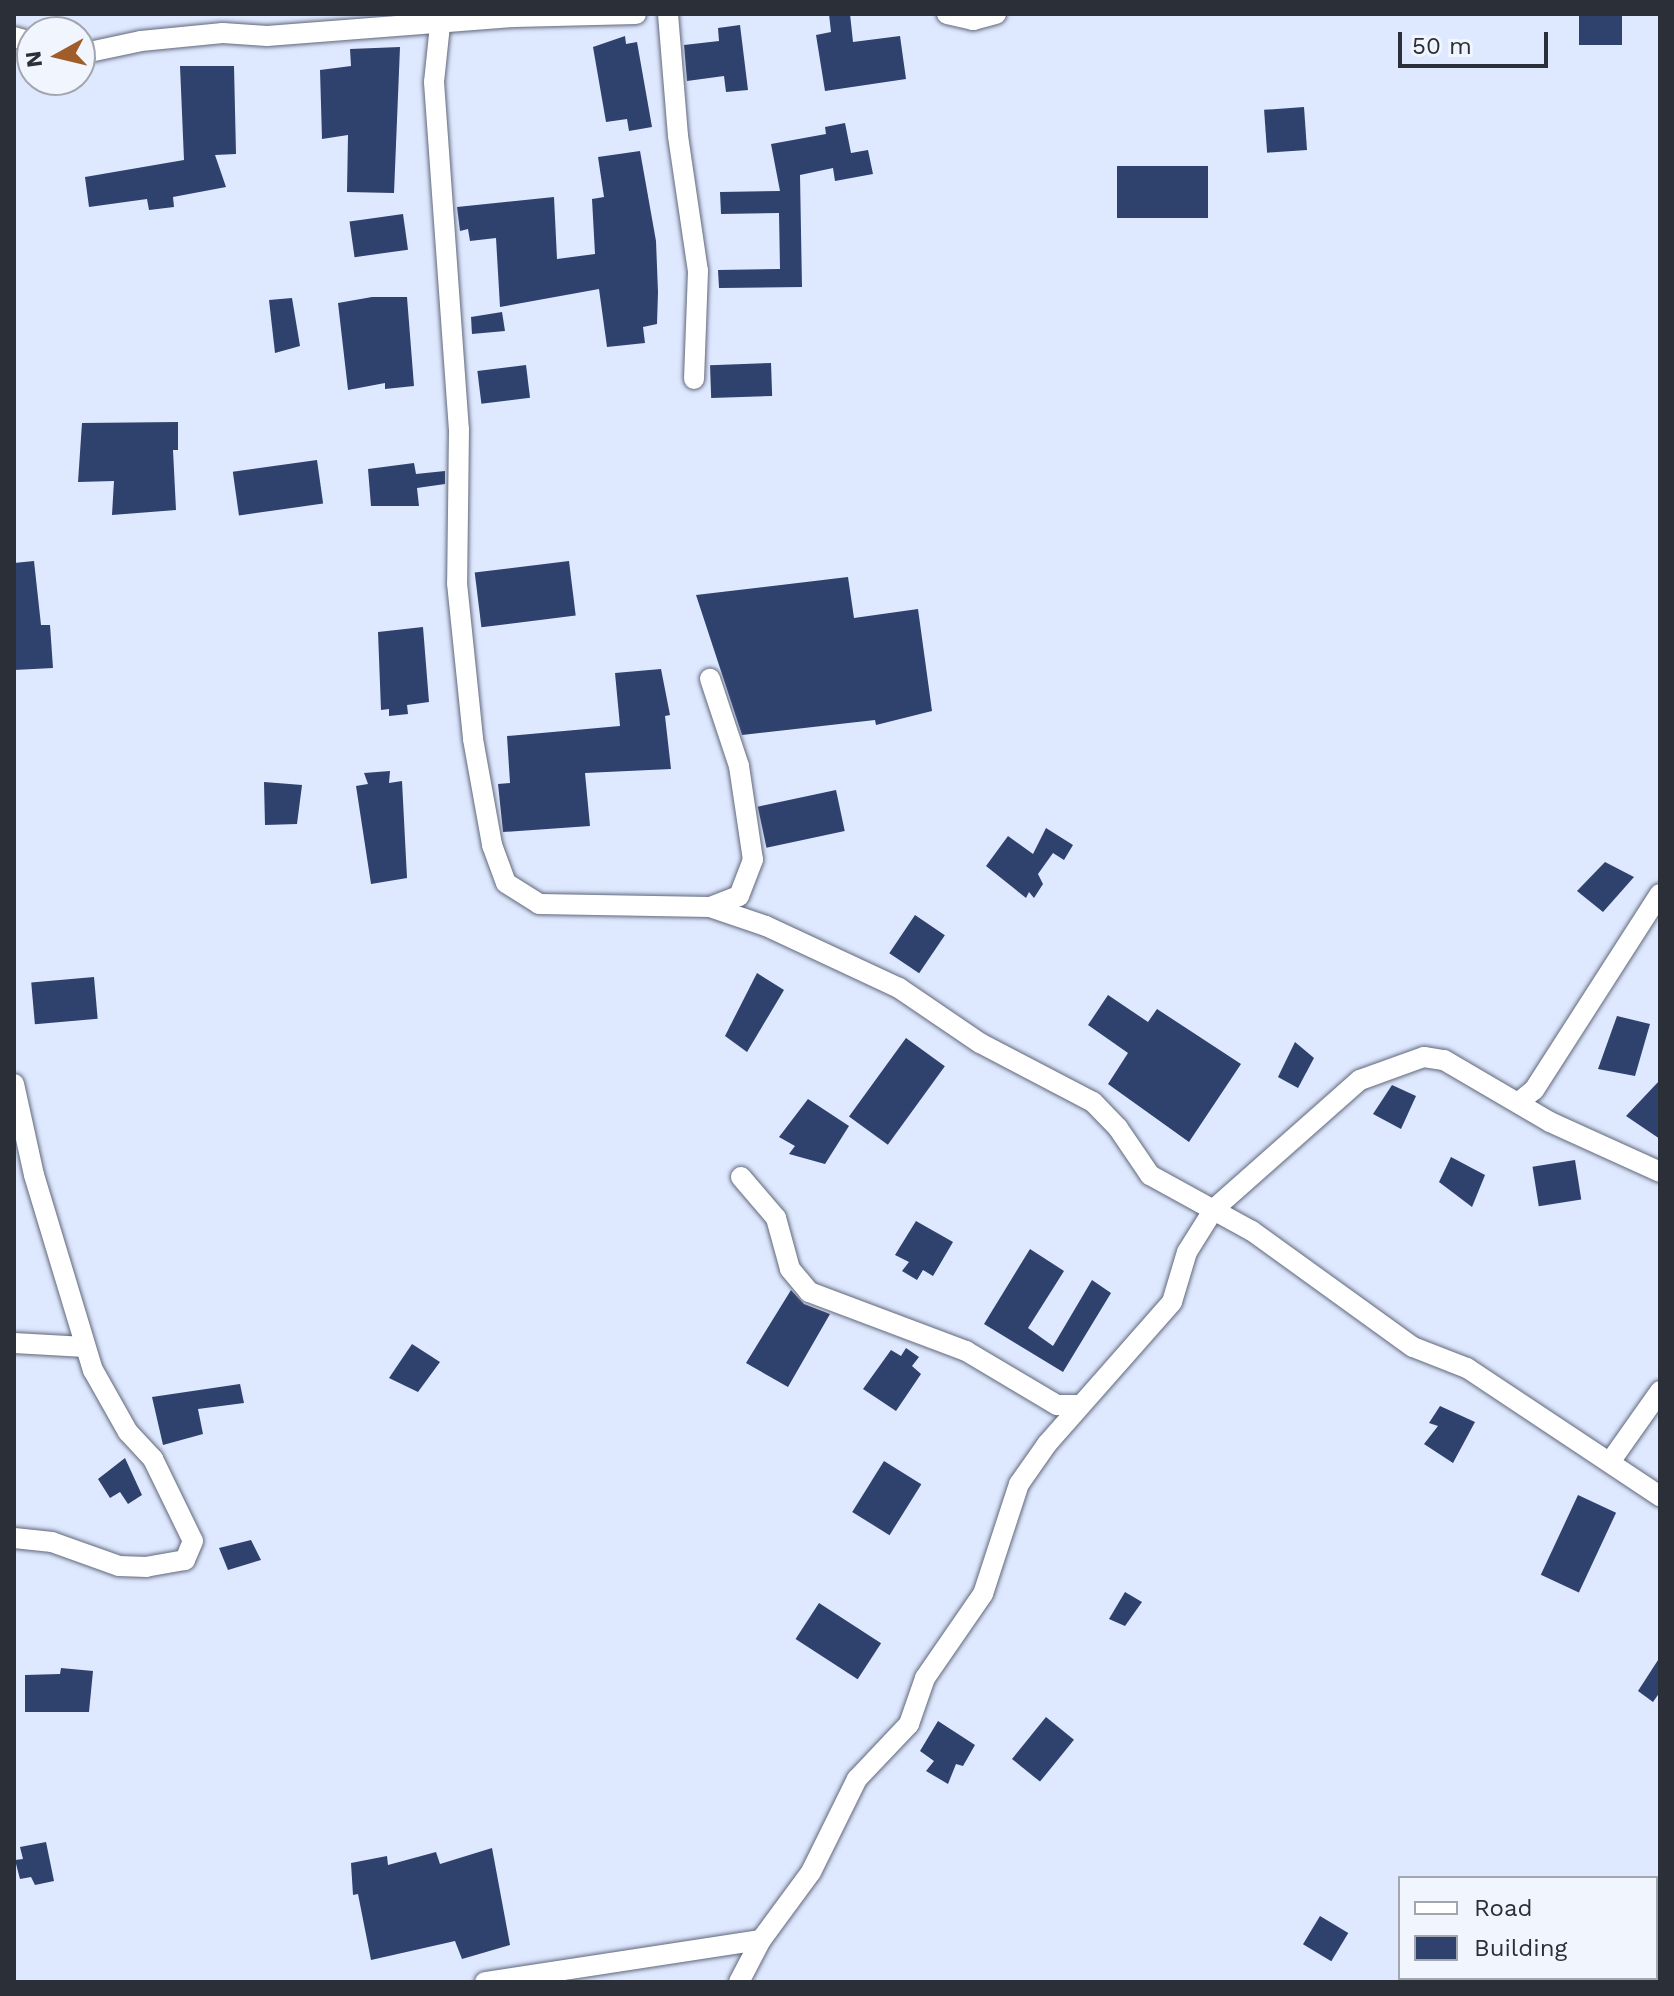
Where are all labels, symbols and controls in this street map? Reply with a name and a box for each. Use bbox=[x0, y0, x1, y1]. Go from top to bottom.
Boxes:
north arrow bbox=[16, 16, 96, 96]
scale bar bbox=[1402, 16, 1552, 66]
text: 50 m bbox=[1412, 32, 1472, 60]
text: N bbox=[20, 49, 47, 69]
legend bbox=[1398, 1876, 1658, 1980]
text: Road bbox=[1474, 1894, 1533, 1922]
text: Building bbox=[1474, 1934, 1567, 1962]

